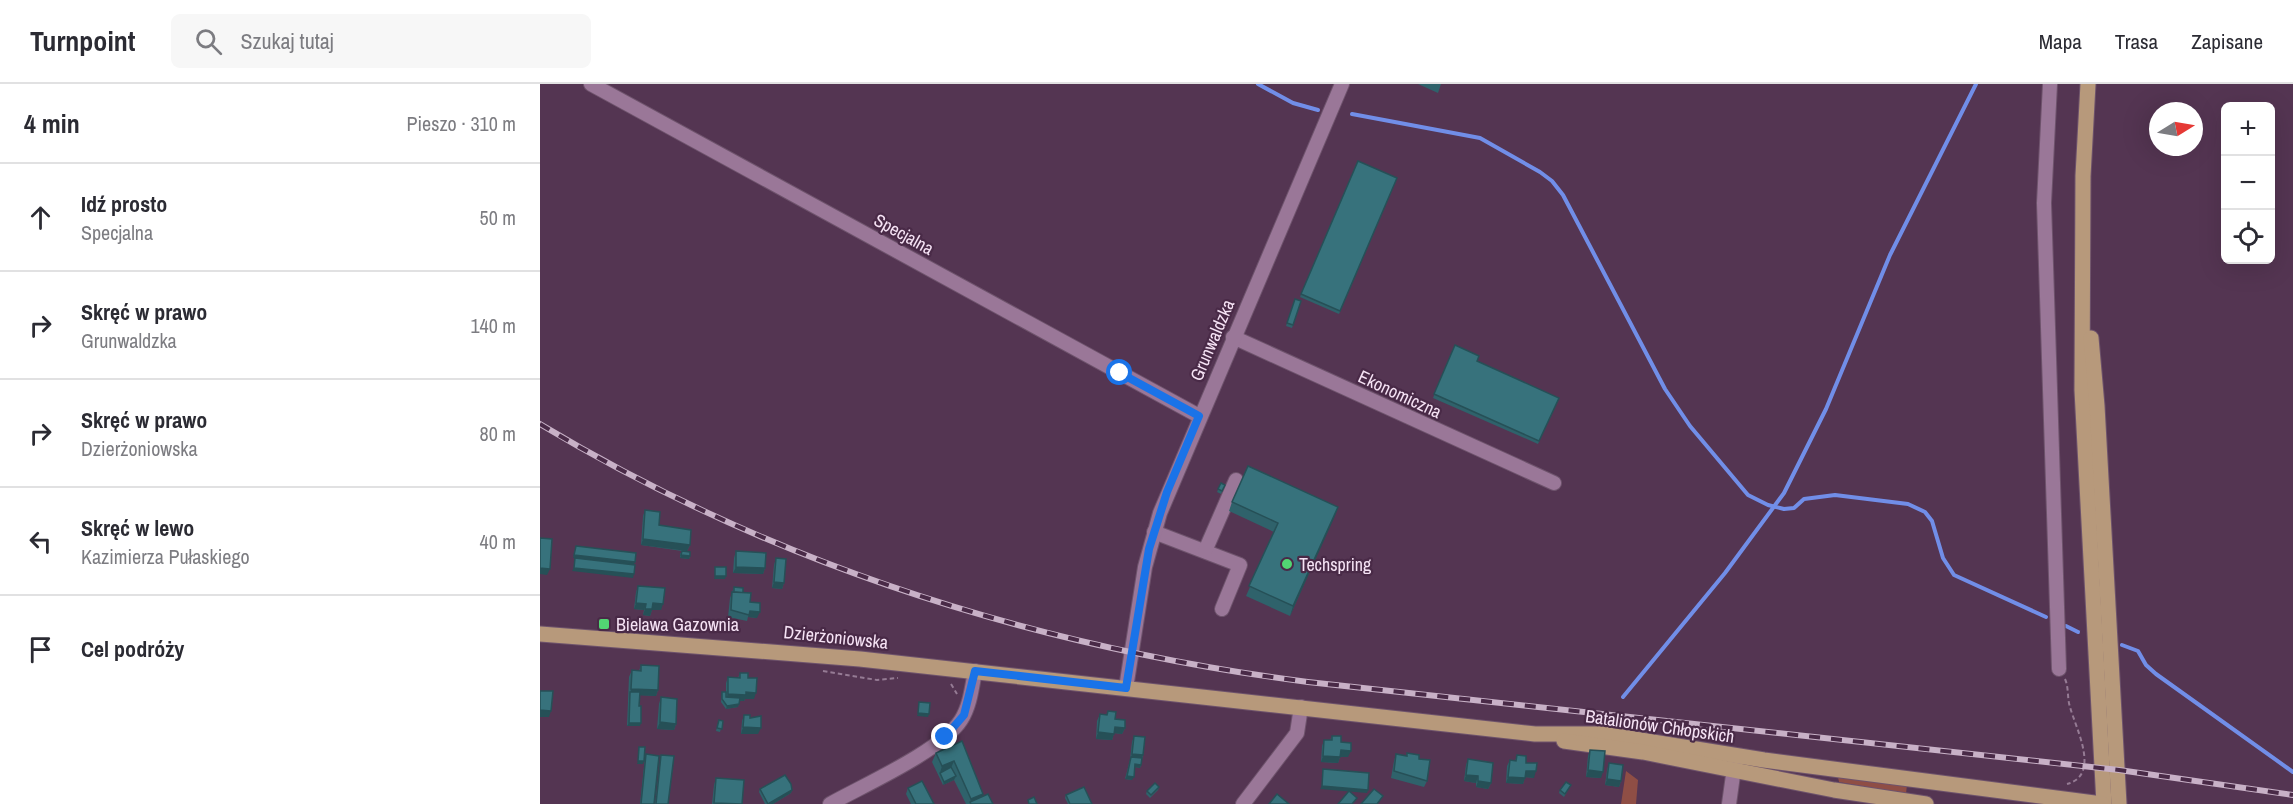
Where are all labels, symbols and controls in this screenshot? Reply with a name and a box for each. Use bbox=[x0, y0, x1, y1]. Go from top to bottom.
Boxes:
search box bbox=[171, 14, 591, 68]
text: Turnpoint bbox=[30, 22, 135, 60]
icon: search bbox=[192, 25, 225, 58]
text: Szukaj tutaj bbox=[240, 26, 334, 56]
text: Mapa bbox=[2039, 27, 2082, 56]
text: Trasa bbox=[2115, 27, 2158, 56]
text: Zapisane bbox=[2191, 27, 2263, 56]
north arrow bbox=[2149, 102, 2203, 156]
map controls bbox=[2221, 102, 2275, 264]
button: + bbox=[2221, 102, 2275, 156]
text: 4 min bbox=[24, 106, 80, 141]
text: Pieszo · 310 m bbox=[407, 110, 516, 137]
button: − bbox=[2221, 156, 2275, 210]
text: Idź prosto bbox=[81, 189, 167, 219]
icon: ahead bbox=[24, 201, 57, 234]
text: 50 m bbox=[480, 204, 516, 231]
street label: Specjalna bbox=[870, 207, 938, 261]
button: locate bbox=[2221, 210, 2275, 264]
text: Specjalna bbox=[81, 219, 153, 246]
street label: Grunwaldzka bbox=[1184, 295, 1240, 385]
text: Skręć w prawo bbox=[81, 297, 207, 327]
icon: right bbox=[24, 309, 57, 342]
text: 140 m bbox=[470, 312, 516, 339]
text: Grunwaldzka bbox=[81, 327, 177, 354]
route start bbox=[1106, 359, 1132, 385]
street label: Ekonomiczna bbox=[1354, 364, 1446, 424]
text: Skręć w prawo bbox=[81, 405, 207, 435]
icon: right bbox=[24, 417, 57, 450]
text: 80 m bbox=[480, 420, 516, 447]
text: Dzierżoniowska bbox=[81, 435, 198, 462]
text: Skręć w lewo bbox=[81, 513, 194, 543]
icon: left bbox=[24, 525, 57, 558]
text: 40 m bbox=[480, 528, 516, 555]
text: Kazimierza Pułaskiego bbox=[81, 543, 250, 570]
place label: Techspring bbox=[1299, 552, 1372, 577]
marker: Techspring bbox=[1280, 557, 1294, 571]
place label: Bielawa Gazownia bbox=[616, 612, 739, 637]
marker: Bielawa Gazownia bbox=[597, 617, 611, 631]
street label: Dzierżoniowska bbox=[782, 619, 890, 655]
icon: arrive bbox=[24, 633, 57, 666]
text: Cel podróży bbox=[81, 634, 184, 664]
street label: Batalionów Chłopskich bbox=[1584, 703, 1736, 749]
route end bbox=[931, 723, 957, 749]

